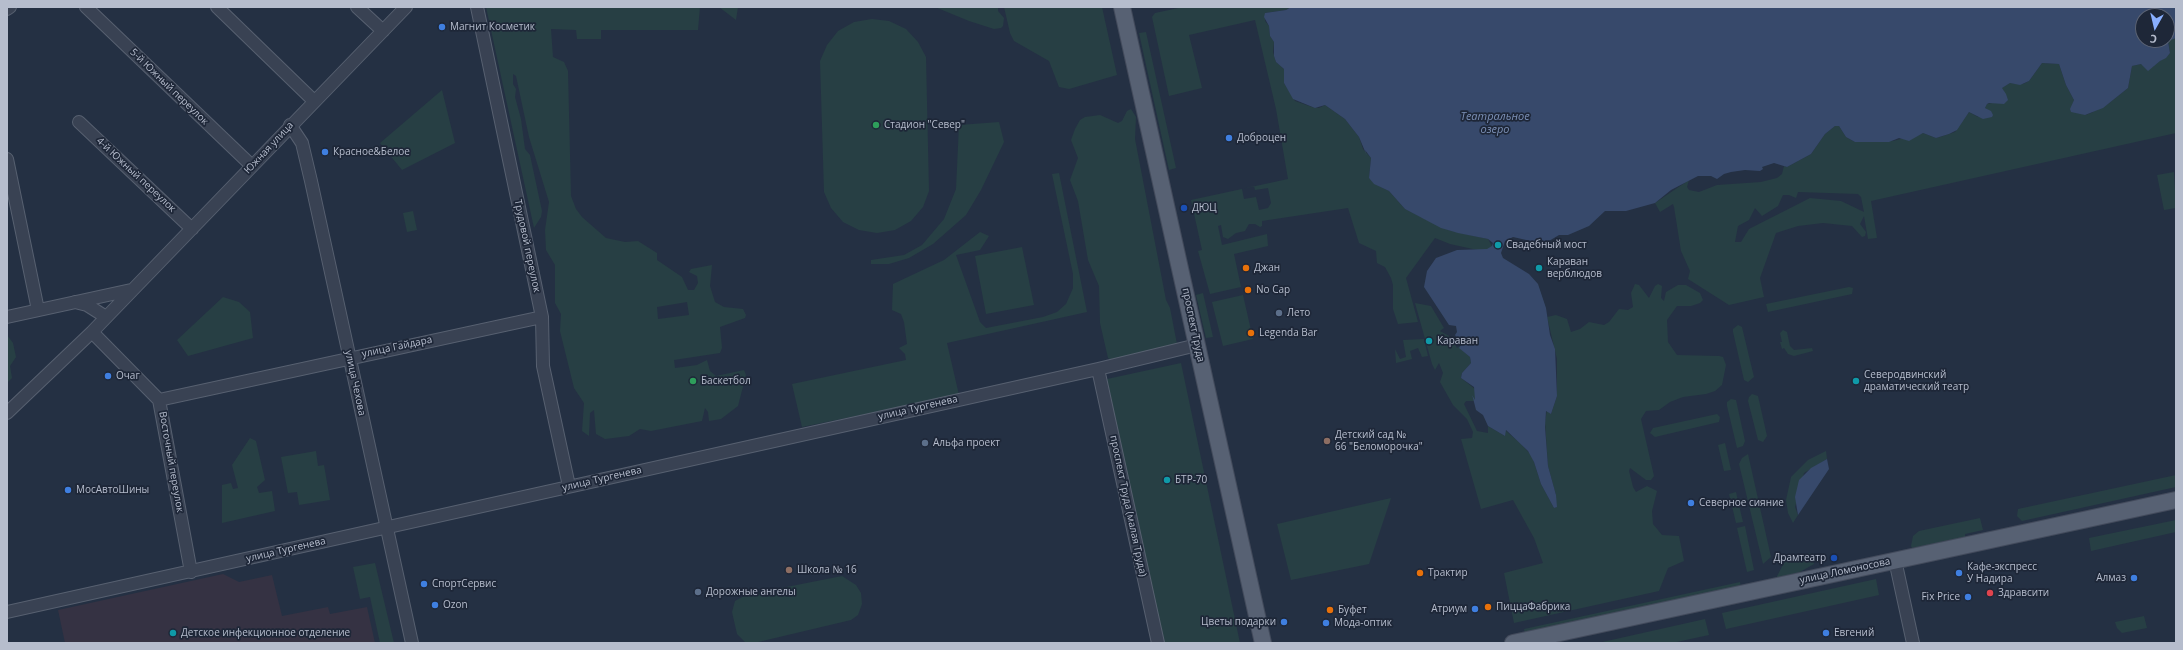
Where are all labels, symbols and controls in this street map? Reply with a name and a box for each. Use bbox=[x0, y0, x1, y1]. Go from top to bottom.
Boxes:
north arrow bbox=[2135, 8, 2175, 48]
place label: Магнит Косметик bbox=[450, 21, 535, 33]
marker: Магнит Косметик bbox=[437, 22, 447, 32]
text: С bbox=[2149, 31, 2158, 47]
street label: 5-й Южный переулок bbox=[127, 47, 211, 127]
water label: Театральное озеро bbox=[1460, 110, 1530, 136]
street label: Южная улица bbox=[242, 119, 296, 177]
place label: Стадион "Север" bbox=[884, 119, 965, 131]
marker: Стадион "Север" bbox=[871, 120, 881, 130]
place label: Доброцен bbox=[1237, 132, 1286, 144]
marker: Доброцен bbox=[1224, 133, 1234, 143]
street label: 4-й Южный переулок bbox=[94, 135, 178, 215]
place label: Красное&Белое bbox=[333, 146, 410, 158]
marker: Красное&Белое bbox=[320, 147, 330, 157]
street label: Трудовой переулок bbox=[511, 198, 543, 294]
place label: ДЮЦ bbox=[1192, 202, 1217, 214]
marker: ДЮЦ bbox=[1179, 203, 1189, 213]
place label: Свадебный мост bbox=[1506, 239, 1587, 251]
marker: Свадебный мост bbox=[1493, 240, 1503, 250]
place label: Караван верблюдов bbox=[1547, 256, 1602, 280]
place label: Джан bbox=[1254, 262, 1280, 274]
marker: Джан bbox=[1241, 263, 1251, 273]
marker: Караван верблюдов bbox=[1534, 263, 1544, 273]
place label: No Cap bbox=[1256, 284, 1290, 296]
marker: No Cap bbox=[1243, 285, 1253, 295]
street label: проспект Труда bbox=[1179, 287, 1207, 363]
place label: Лето bbox=[1287, 307, 1310, 319]
marker: Лето bbox=[1274, 308, 1284, 318]
place label: Legenda Bar bbox=[1259, 327, 1317, 339]
marker: Legenda Bar bbox=[1246, 328, 1256, 338]
street label: улица Гайдара bbox=[361, 334, 433, 360]
place label: Караван bbox=[1437, 335, 1478, 347]
marker: Караван bbox=[1424, 336, 1434, 346]
street label: улица Чехова bbox=[342, 349, 368, 417]
place label: Северодвинский драматический театр bbox=[1864, 369, 1969, 392]
place label: Очаг bbox=[116, 370, 140, 382]
marker: Очаг bbox=[103, 371, 113, 381]
place label: Баскетбол bbox=[701, 375, 751, 387]
marker: Баскетбол bbox=[688, 376, 698, 386]
marker: Северодвинский драматический театр bbox=[1851, 376, 1861, 386]
street label: улица Тургенева bbox=[877, 393, 959, 423]
street label: Восточный переулок bbox=[156, 410, 186, 514]
place label: Детский сад № 66 "Беломорочка" bbox=[1335, 429, 1423, 452]
street label: проспект Труда (малая Труда) bbox=[1107, 434, 1149, 578]
marker: Детский сад № 66 "Беломорочка" bbox=[1322, 436, 1332, 446]
place label: Альфа проект bbox=[933, 437, 1000, 449]
marker: Альфа проект bbox=[920, 438, 930, 448]
street label: улица Тургенева bbox=[561, 464, 643, 494]
place label: БТР-70 bbox=[1175, 474, 1207, 486]
marker: БТР-70 bbox=[1162, 475, 1172, 485]
place label: МосАвтоШины bbox=[76, 484, 149, 496]
marker: МосАвтоШины bbox=[63, 485, 73, 495]
place label: Северное сияние bbox=[1699, 497, 1784, 509]
marker: Северное сияние bbox=[1686, 498, 1696, 508]
street label: улица Тургенева bbox=[245, 535, 327, 565]
place label: Драмтеатр bbox=[1773, 552, 1826, 564]
marker: Драмтеатр bbox=[1829, 553, 1839, 563]
street label: улица Ломоносова bbox=[1799, 556, 1891, 586]
place label: Кафе-экспресс У Надира bbox=[1967, 561, 2037, 584]
place label: Школа № 16 bbox=[797, 564, 857, 576]
marker: Школа № 16 bbox=[784, 565, 794, 575]
place label: Трактир bbox=[1428, 567, 1468, 579]
marker: Трактир bbox=[1415, 568, 1425, 578]
marker: Кафе-экспресс У Надира bbox=[1954, 568, 1964, 578]
place label: Алмаз bbox=[2096, 572, 2126, 584]
marker: Алмаз bbox=[2129, 573, 2139, 583]
place label: СпортСервис bbox=[432, 578, 496, 590]
marker: СпортСервис bbox=[419, 579, 429, 589]
place label: Дорожные ангелы bbox=[706, 586, 796, 598]
marker: Дорожные ангелы bbox=[693, 587, 703, 597]
place label: Здравсити bbox=[1998, 587, 2049, 599]
marker: Здравсити bbox=[1985, 588, 1995, 598]
place label: Fix Price bbox=[1921, 591, 1960, 603]
marker: Fix Price bbox=[1963, 592, 1973, 602]
place label: Ozon bbox=[443, 599, 468, 611]
marker: Ozon bbox=[430, 600, 440, 610]
place label: ПиццаФабрика bbox=[1496, 601, 1570, 613]
marker: ПиццаФабрика bbox=[1483, 602, 1493, 612]
place label: Атриум bbox=[1431, 603, 1467, 615]
place label: Буфет bbox=[1338, 604, 1367, 616]
marker: Атриум bbox=[1470, 604, 1480, 614]
marker: Буфет bbox=[1325, 605, 1335, 615]
place label: Цветы подарки bbox=[1201, 616, 1276, 628]
marker: Цветы подарки bbox=[1279, 617, 1289, 627]
place label: Мода-оптик bbox=[1334, 617, 1392, 629]
marker: Мода-оптик bbox=[1321, 618, 1331, 628]
place label: Детское инфекционное отделение bbox=[181, 627, 350, 639]
place label: Евгений bbox=[1834, 627, 1874, 639]
marker: Детское инфекционное отделение bbox=[168, 628, 178, 638]
marker: Евгений bbox=[1821, 628, 1831, 638]

